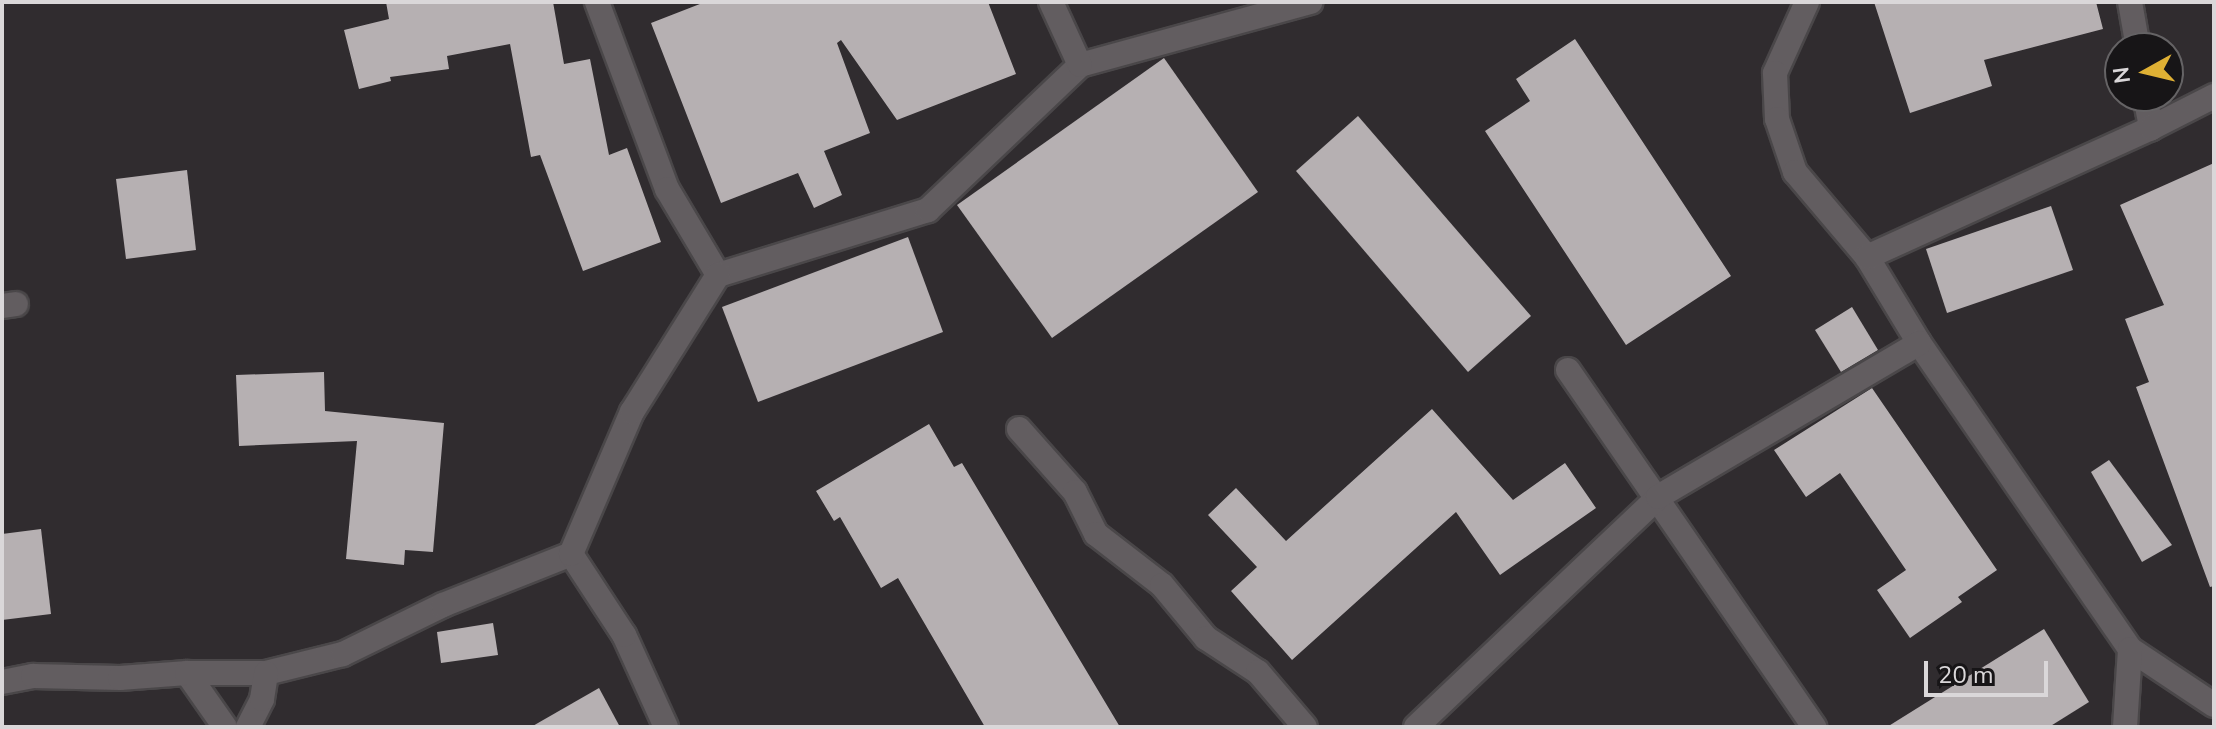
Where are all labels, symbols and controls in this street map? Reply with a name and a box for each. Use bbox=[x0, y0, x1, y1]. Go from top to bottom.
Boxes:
north arrow bbox=[2104, 32, 2184, 112]
text: N bbox=[2106, 65, 2138, 85]
scale bar bbox=[1928, 645, 2052, 695]
text: 20 m bbox=[1938, 659, 1994, 691]

